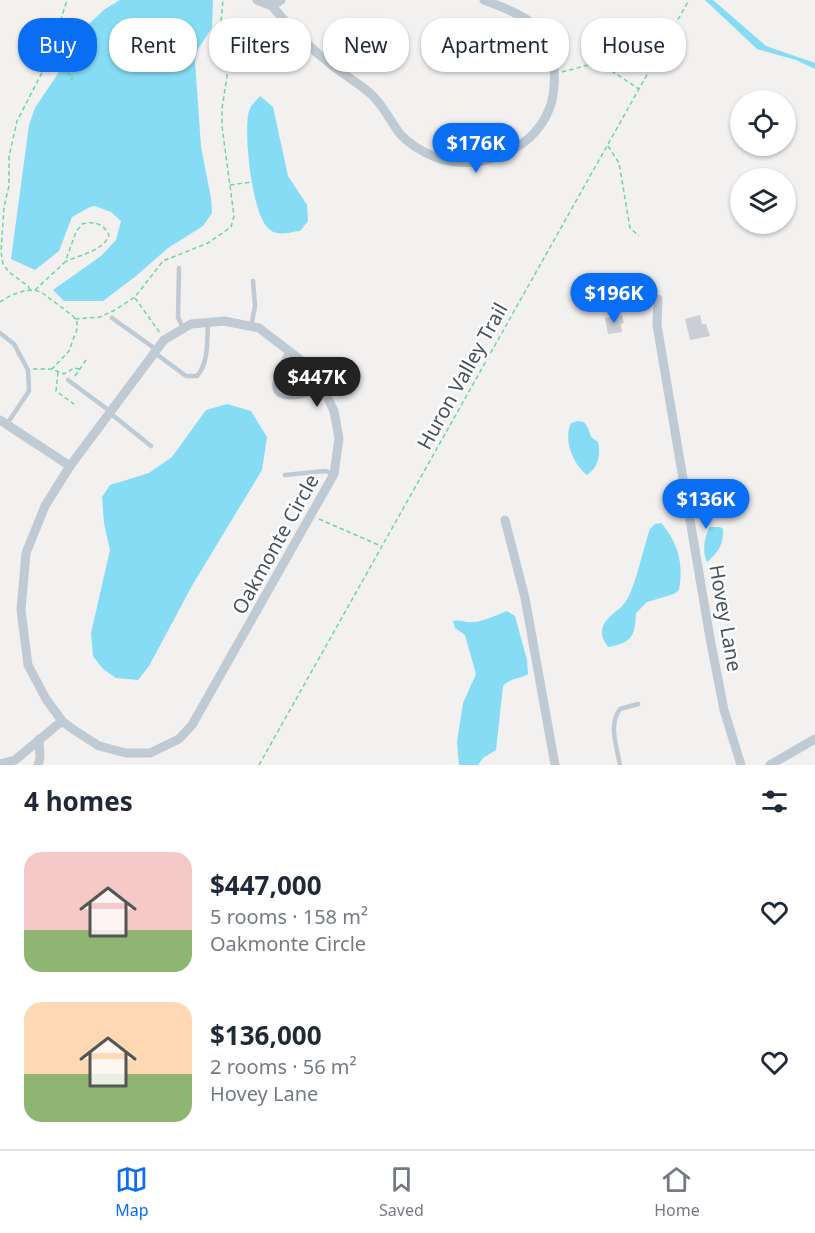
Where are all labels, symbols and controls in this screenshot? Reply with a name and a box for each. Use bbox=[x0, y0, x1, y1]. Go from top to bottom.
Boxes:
chip: Buy bbox=[18, 18, 97, 72]
chip: Rent bbox=[109, 18, 197, 72]
chip: Filters bbox=[209, 18, 311, 72]
chip: New bbox=[323, 18, 409, 72]
chip: Apartment bbox=[421, 18, 569, 72]
chip: House bbox=[581, 18, 686, 72]
map controls bbox=[730, 90, 796, 234]
button: locate bbox=[730, 90, 796, 156]
pin: $176K bbox=[434, 123, 518, 174]
text: $176K bbox=[446, 129, 506, 156]
button: layers bbox=[730, 168, 796, 234]
pin: $196K bbox=[572, 273, 656, 324]
text: $196K bbox=[584, 279, 644, 306]
street label: Huron Valley Trail bbox=[411, 298, 513, 454]
pin: $447K bbox=[275, 357, 359, 408]
text: $447K bbox=[287, 363, 347, 390]
street label: Oakmonte Circle bbox=[225, 469, 325, 619]
pin: $136K bbox=[664, 479, 748, 530]
text: $136K bbox=[676, 485, 736, 512]
street label: Hovey Lane bbox=[703, 562, 749, 674]
text: 4 homes bbox=[24, 783, 133, 819]
icon: filters bbox=[758, 785, 791, 818]
text: $447,000 bbox=[210, 867, 322, 903]
icon: home bbox=[72, 876, 144, 948]
icon: heart bbox=[758, 896, 791, 929]
text: 5 rooms · 158 m² bbox=[210, 903, 368, 930]
text: Oakmonte Circle bbox=[210, 930, 366, 957]
text: $136,000 bbox=[210, 1017, 322, 1053]
icon: home bbox=[72, 1026, 144, 1098]
icon: heart bbox=[758, 1046, 791, 1079]
text: 2 rooms · 56 m² bbox=[210, 1053, 357, 1080]
text: Hovey Lane bbox=[210, 1080, 318, 1107]
tab: Map bbox=[115, 1163, 149, 1221]
tab: Saved bbox=[379, 1163, 424, 1221]
tab: Home bbox=[654, 1163, 700, 1221]

